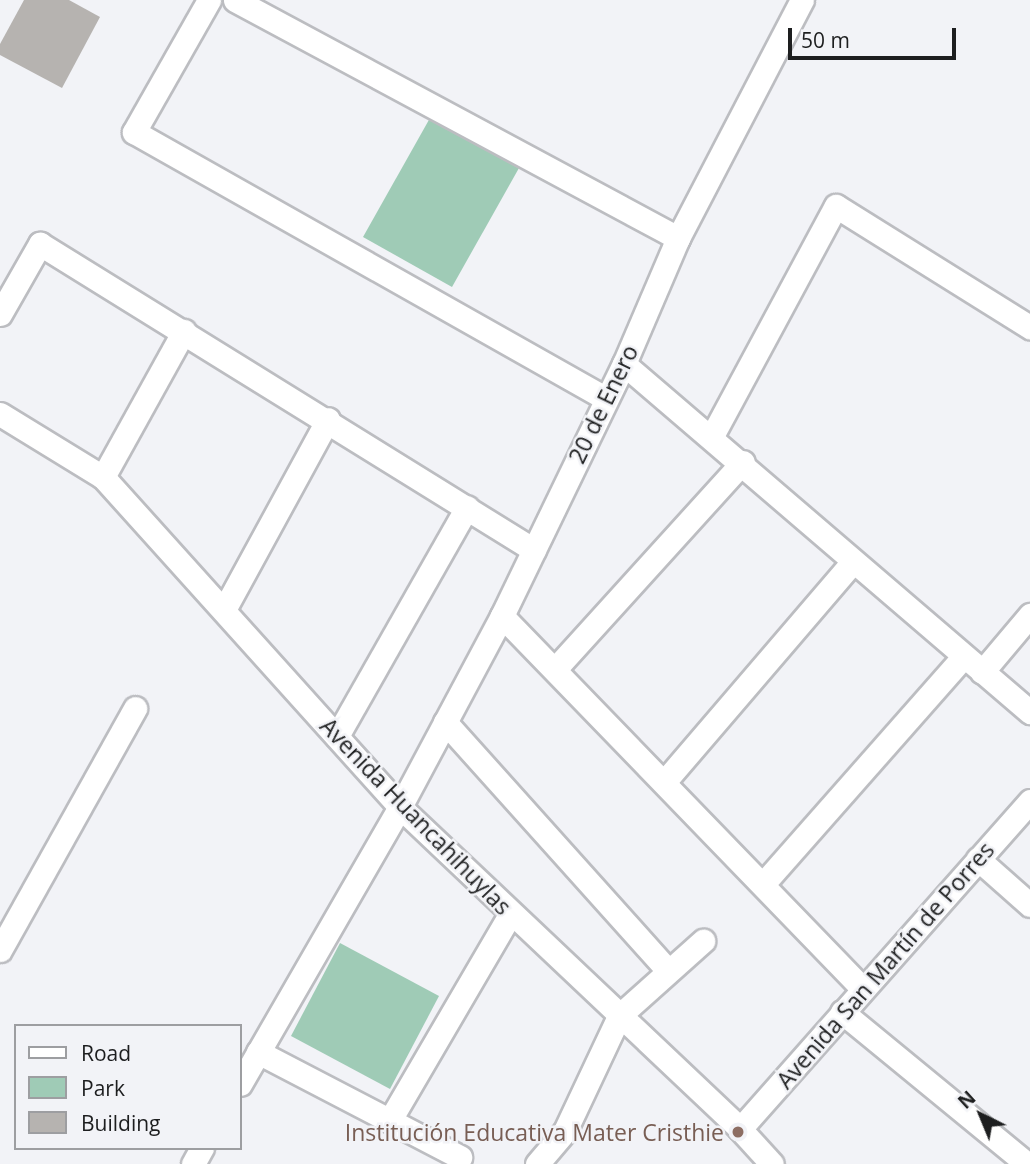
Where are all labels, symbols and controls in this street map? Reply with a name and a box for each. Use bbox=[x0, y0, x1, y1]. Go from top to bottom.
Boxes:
scale bar bbox=[792, 14, 960, 58]
text: 50 m bbox=[801, 26, 850, 54]
street label: 20 de Enero bbox=[562, 340, 644, 468]
street label: Avenida Huancahihuylas bbox=[315, 712, 517, 920]
street label: Avenida San Martín de Porres bbox=[770, 836, 1000, 1094]
legend bbox=[14, 1024, 242, 1150]
text: Road bbox=[81, 1039, 131, 1067]
text: Park bbox=[81, 1074, 125, 1102]
north arrow bbox=[946, 1080, 1016, 1150]
text: N bbox=[952, 1085, 981, 1114]
text: Building bbox=[81, 1109, 160, 1137]
place label: Institución Educativa Mater Cristhie bbox=[345, 1118, 724, 1146]
marker: Institución Educativa Mater Cristhie bbox=[730, 1124, 746, 1140]

